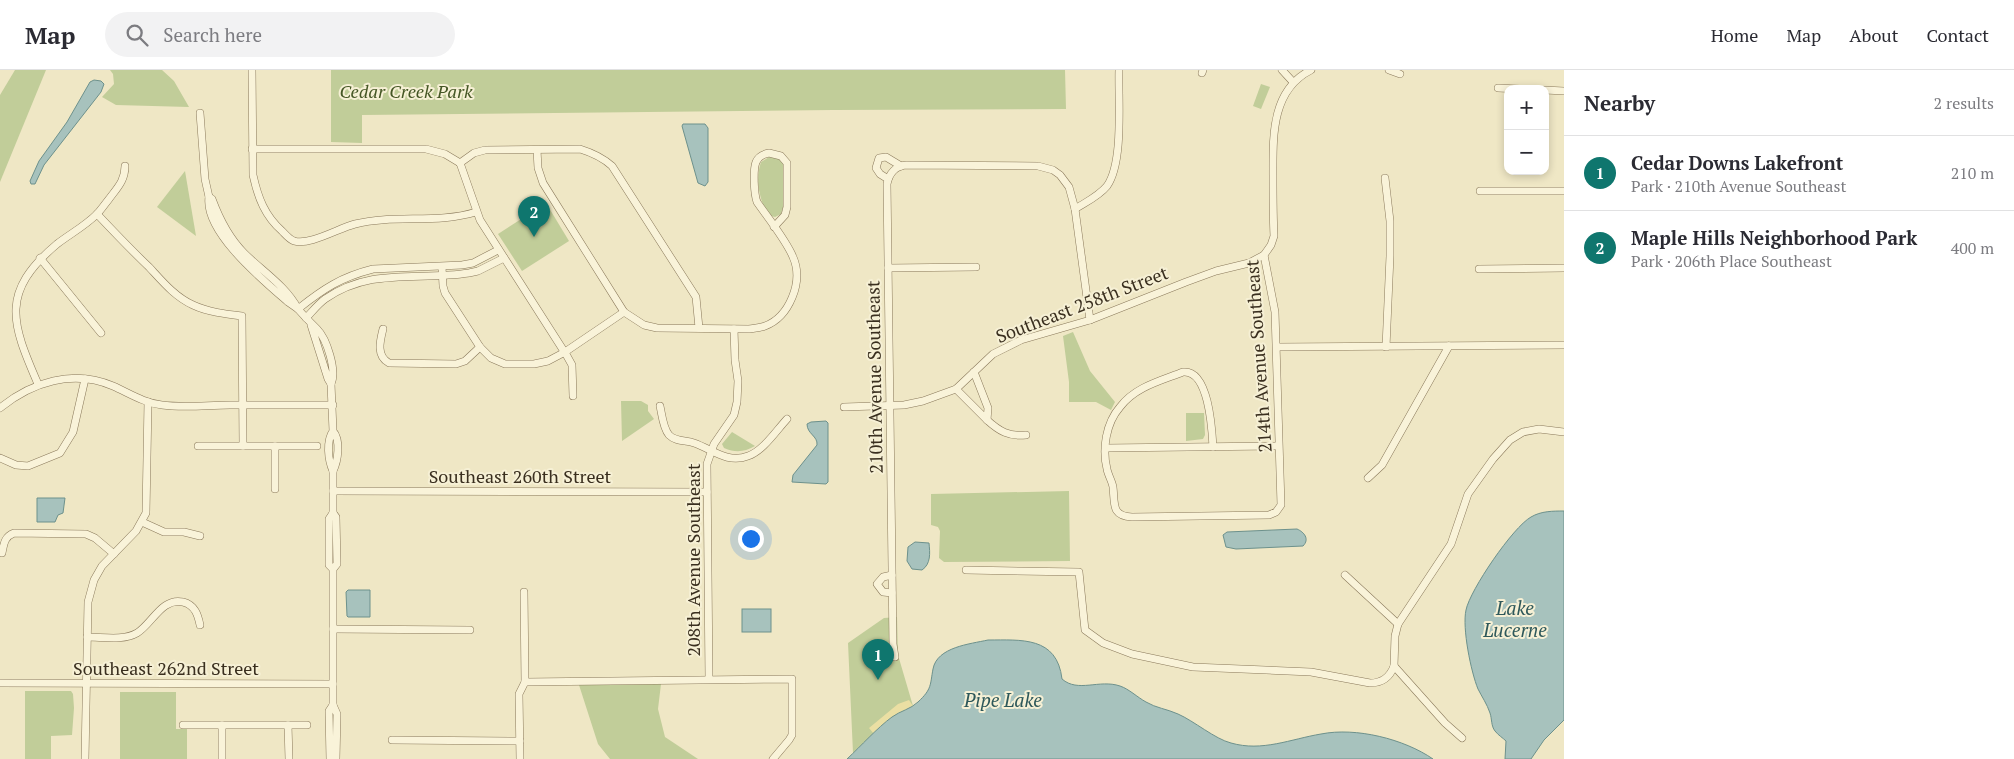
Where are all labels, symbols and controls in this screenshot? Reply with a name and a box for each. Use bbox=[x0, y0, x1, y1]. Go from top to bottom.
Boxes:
search box bbox=[105, 12, 455, 57]
text: Map bbox=[25, 19, 75, 51]
icon: search bbox=[123, 21, 151, 49]
text: Search here bbox=[163, 22, 262, 47]
text: Home bbox=[1711, 23, 1758, 47]
text: Map bbox=[1786, 23, 1821, 47]
text: About bbox=[1849, 23, 1898, 47]
text: Contact bbox=[1926, 23, 1989, 47]
park label: Cedar Creek Park bbox=[339, 79, 473, 103]
map controls bbox=[1504, 85, 1549, 175]
button: + bbox=[1504, 85, 1549, 130]
text: Nearby bbox=[1584, 89, 1655, 117]
text: 2 results bbox=[1934, 92, 1994, 114]
button: − bbox=[1504, 130, 1549, 175]
text: Cedar Downs Lakefront bbox=[1631, 150, 1843, 175]
text: 1 bbox=[1595, 162, 1605, 184]
text: 210 m bbox=[1951, 162, 1994, 184]
text: Park · 210th Avenue Southeast bbox=[1631, 175, 1846, 197]
pin: 2 bbox=[518, 196, 550, 237]
text: Maple Hills Neighborhood Park bbox=[1631, 225, 1917, 250]
text: 2 bbox=[1595, 237, 1605, 259]
text: 400 m bbox=[1951, 237, 1994, 259]
text: Park · 206th Place Southeast bbox=[1631, 250, 1832, 272]
street label: 214th Avenue Southeast bbox=[1239, 259, 1277, 453]
street label: Southeast 258th Street bbox=[992, 260, 1171, 348]
street label: 210th Avenue Southeast bbox=[860, 280, 888, 474]
street label: 208th Avenue Southeast bbox=[681, 463, 705, 657]
street label: Southeast 260th Street bbox=[429, 464, 612, 488]
your location bbox=[738, 526, 764, 552]
water label: Lake Lucerne bbox=[1482, 595, 1547, 642]
pin: 1 bbox=[862, 639, 894, 680]
street label: Southeast 262nd Street bbox=[73, 656, 259, 680]
water label: Pipe Lake bbox=[963, 687, 1042, 712]

